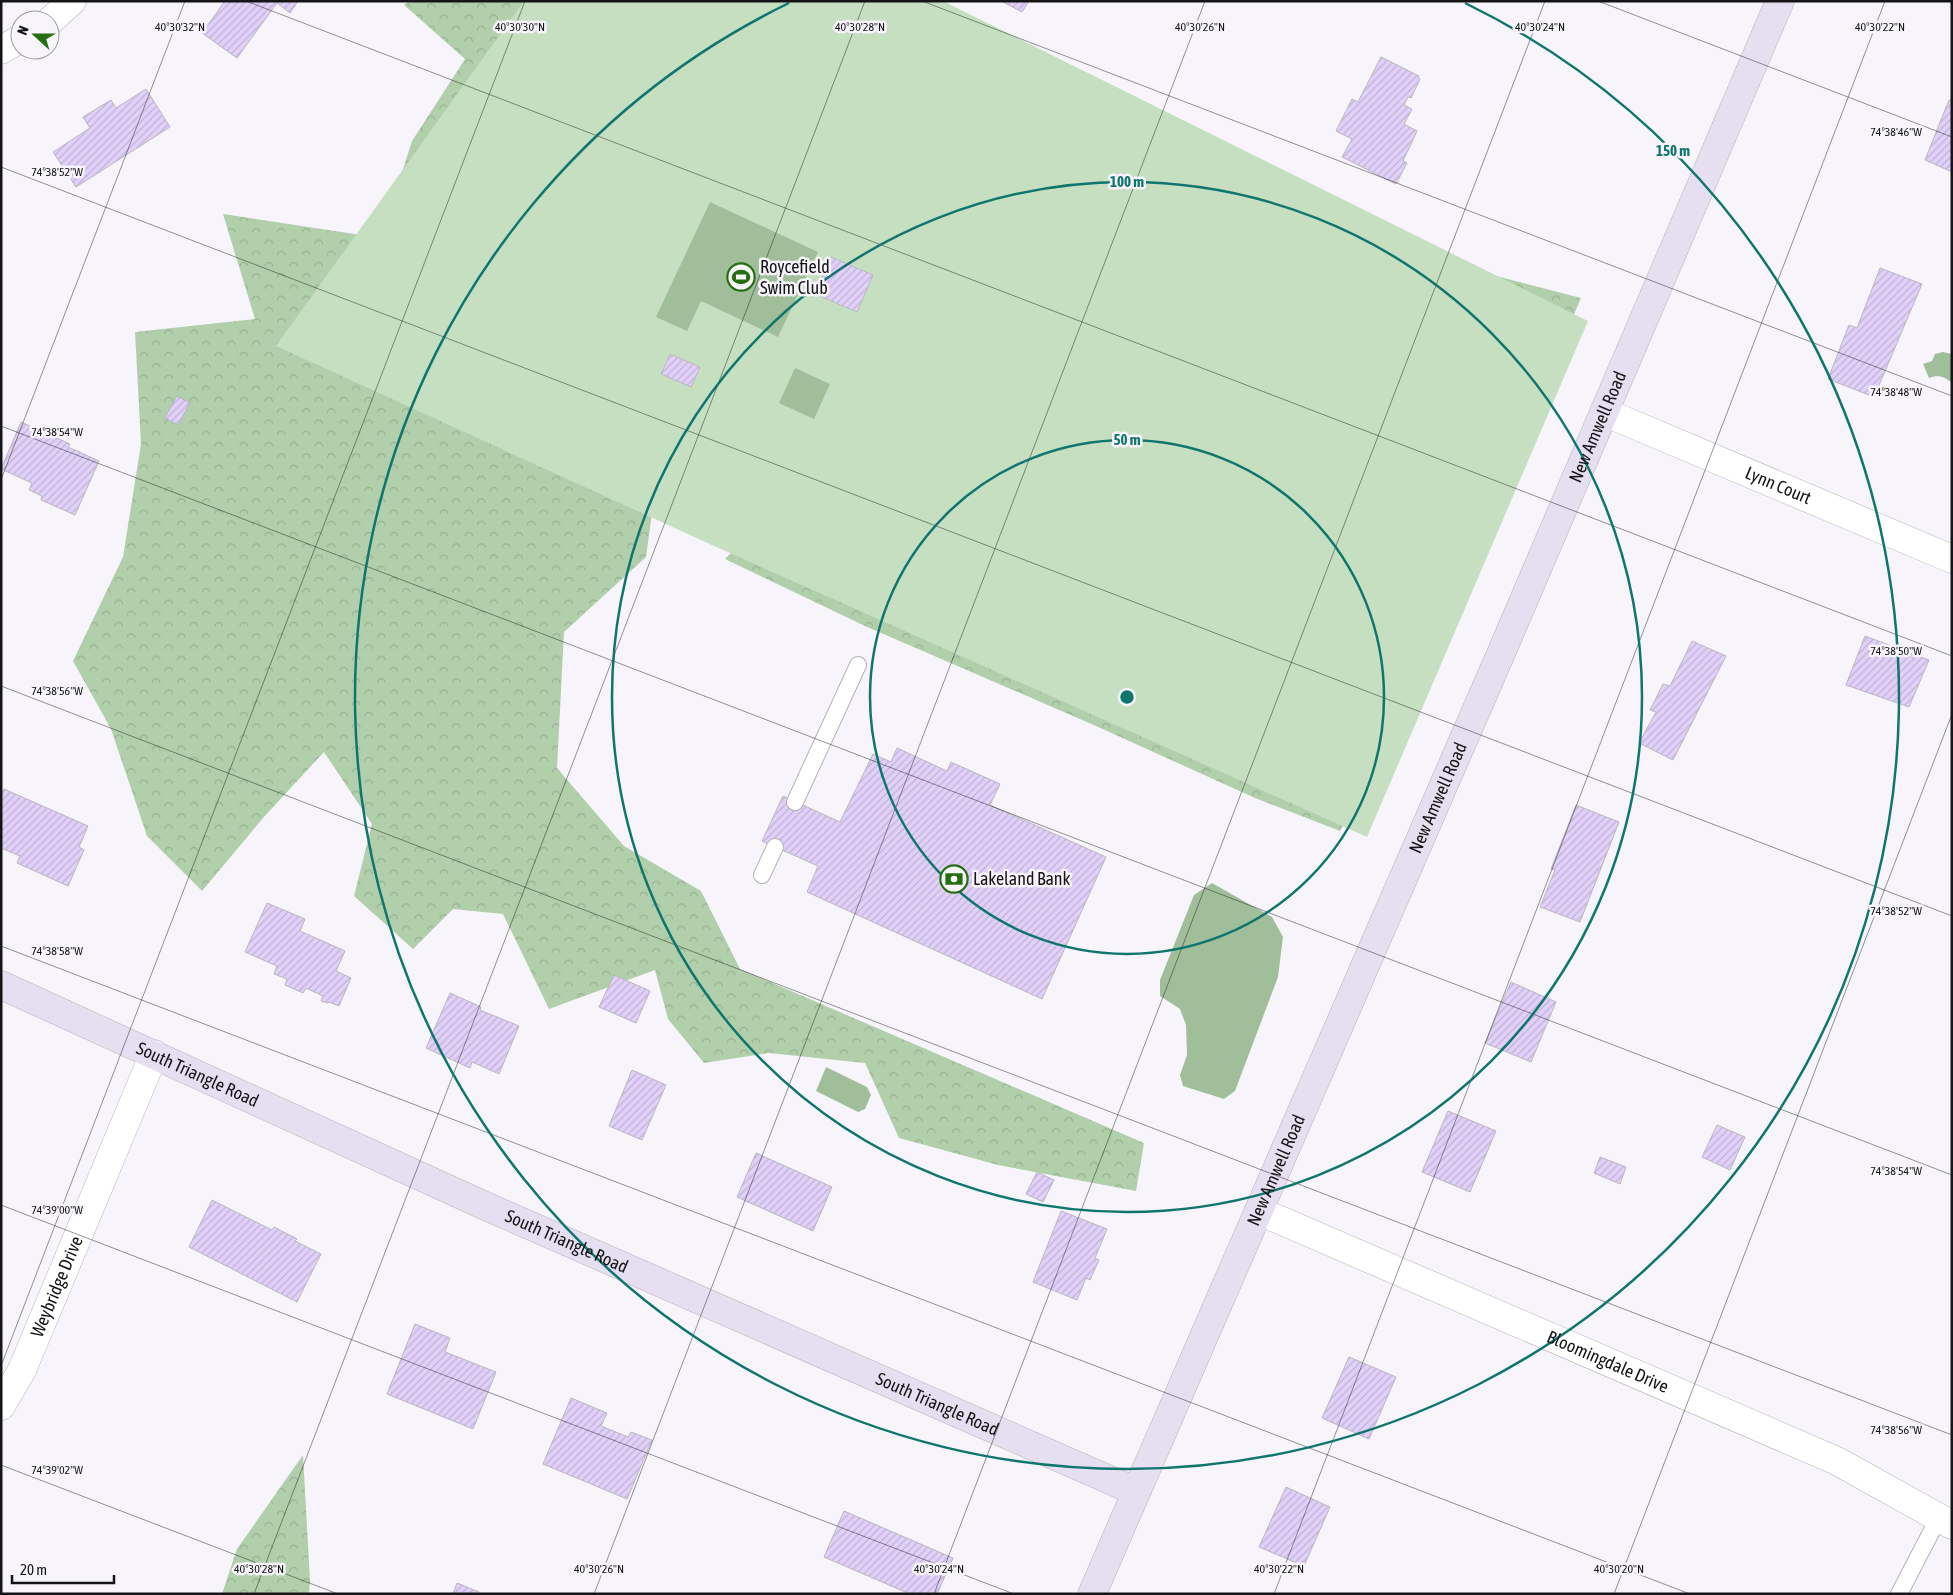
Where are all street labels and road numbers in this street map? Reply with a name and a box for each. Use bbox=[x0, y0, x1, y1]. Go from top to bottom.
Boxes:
street label: New Amwell Road bbox=[1564, 368, 1630, 485]
street label: Lynn Court bbox=[1742, 462, 1814, 508]
street label: New Amwell Road bbox=[1404, 739, 1471, 856]
street label: South Triangle Road bbox=[133, 1037, 262, 1111]
street label: New Amwell Road bbox=[1242, 1111, 1309, 1229]
street label: South Triangle Road bbox=[502, 1205, 631, 1277]
street label: Weybridge Drive bbox=[26, 1233, 87, 1340]
street label: Bloomingdale Drive bbox=[1544, 1326, 1672, 1397]
street label: South Triangle Road bbox=[873, 1368, 1002, 1440]

